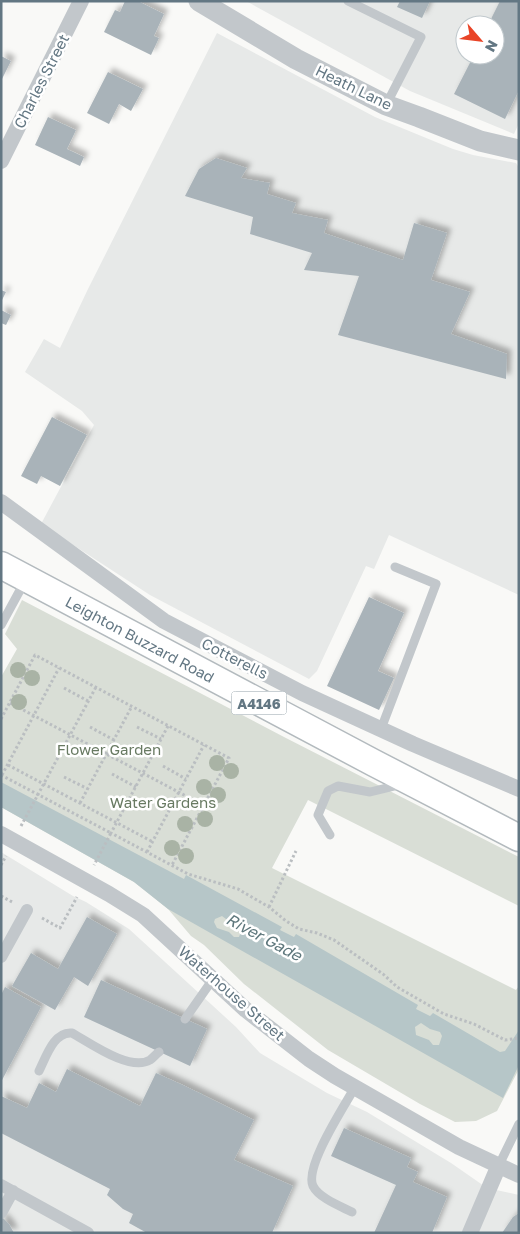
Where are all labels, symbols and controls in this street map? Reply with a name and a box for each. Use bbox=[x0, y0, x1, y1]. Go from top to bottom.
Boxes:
north arrow bbox=[455, 15, 505, 65]
street label: Charles Street bbox=[10, 31, 72, 131]
text: N bbox=[482, 38, 502, 55]
street label: Heath Lane bbox=[313, 61, 395, 113]
street label: Leighton Buzzard Road bbox=[63, 592, 217, 686]
street label: Cotterells bbox=[199, 634, 271, 682]
road number: A4146 bbox=[232, 691, 286, 714]
park label: Flower Garden bbox=[57, 740, 161, 758]
park label: Water Gardens bbox=[110, 793, 216, 811]
water label: River Gade bbox=[223, 909, 307, 966]
street label: Waterhouse Street bbox=[175, 942, 289, 1044]

